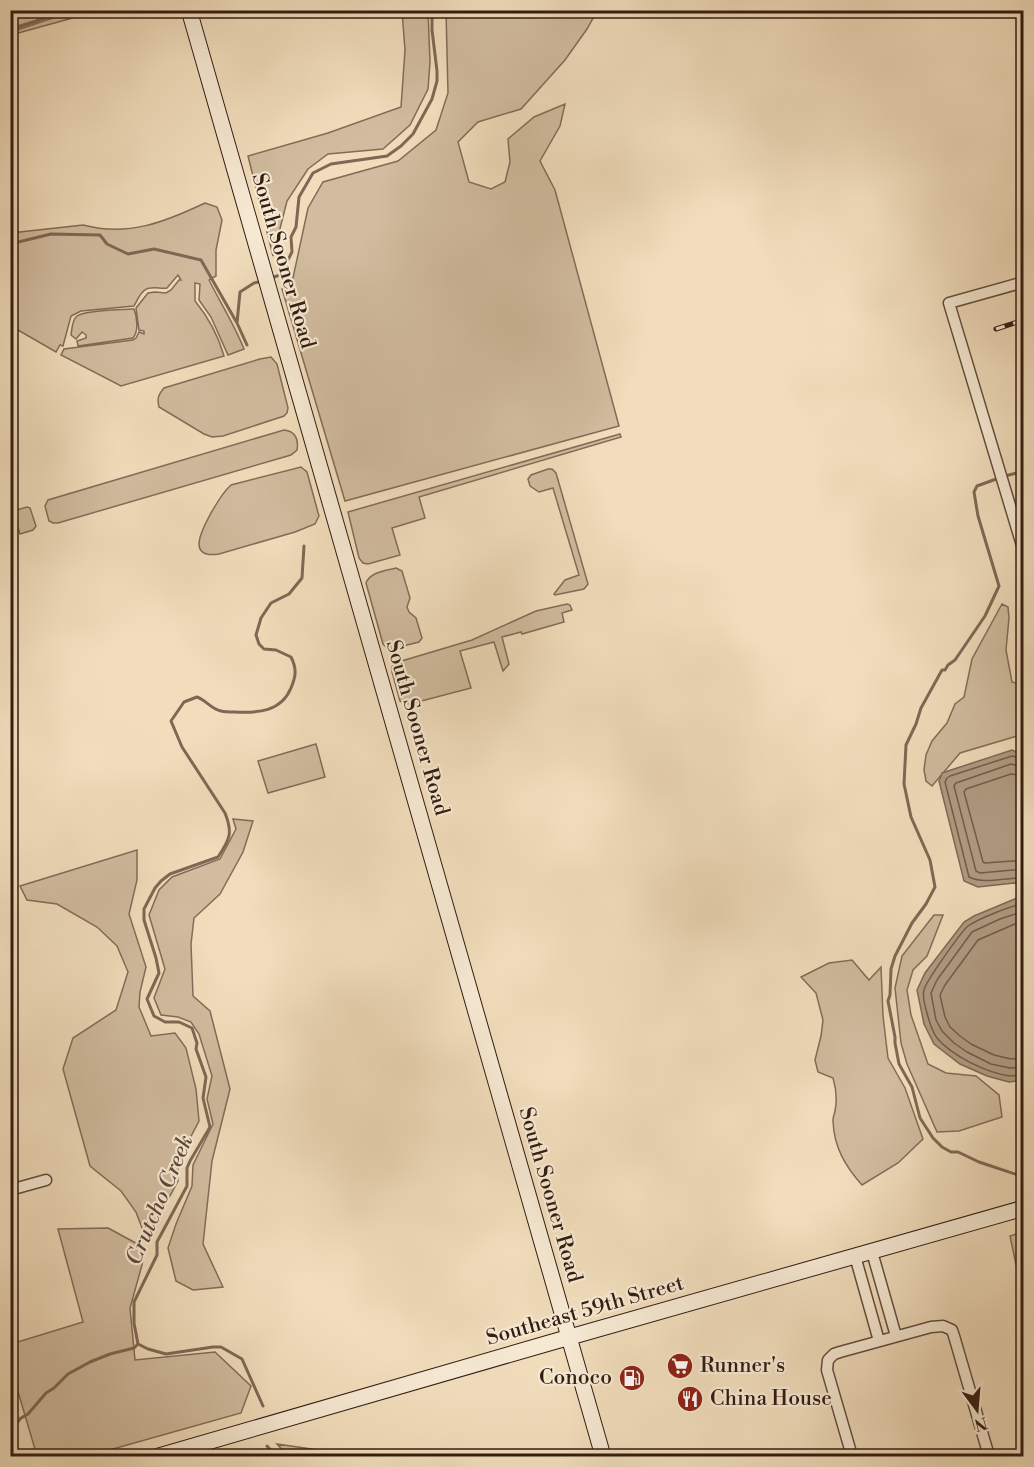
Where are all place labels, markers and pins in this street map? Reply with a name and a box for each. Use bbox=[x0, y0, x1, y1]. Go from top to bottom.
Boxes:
supermarket icon: Runner's bbox=[665, 1351, 695, 1381]
place label: Runner's bbox=[700, 1353, 785, 1379]
fuel station icon: Conoco bbox=[617, 1363, 647, 1393]
place label: Conoco bbox=[539, 1365, 612, 1391]
restaurant icon: China House bbox=[675, 1384, 705, 1414]
place label: China House bbox=[710, 1386, 832, 1412]

